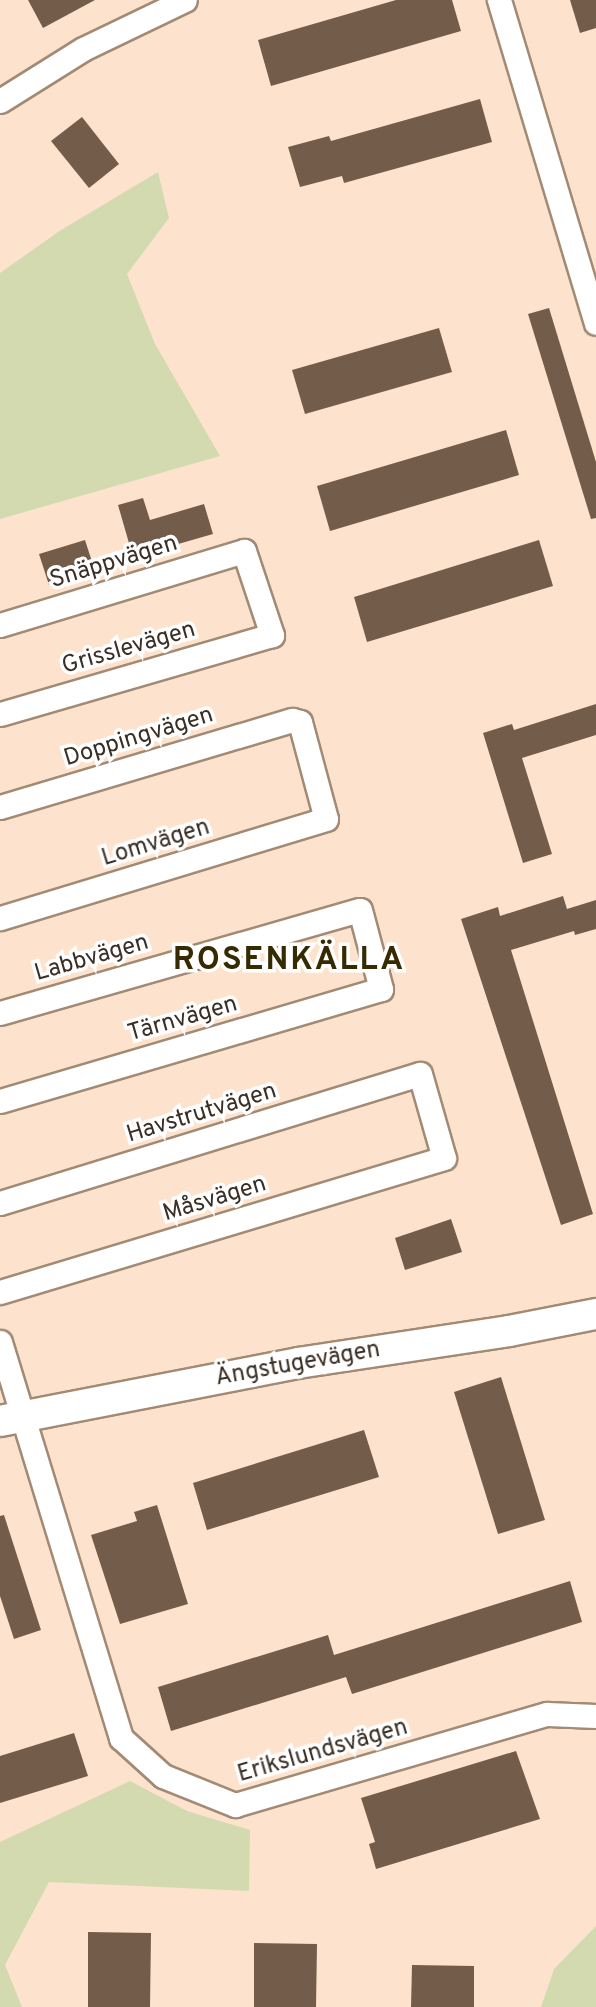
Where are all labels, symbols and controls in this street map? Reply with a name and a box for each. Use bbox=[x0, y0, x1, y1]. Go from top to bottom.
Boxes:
street label: Snäppvägen bbox=[47, 530, 181, 596]
street label: Grisslevägen bbox=[59, 616, 199, 682]
street label: Doppingvägen bbox=[61, 702, 217, 774]
street label: Lomvägen bbox=[98, 814, 214, 874]
street label: Labbvägen bbox=[32, 929, 152, 989]
district label: ROSENKÄLLA bbox=[174, 942, 404, 980]
street label: Tärnvägen bbox=[125, 991, 241, 1049]
street label: Havstrutvägen bbox=[124, 1078, 280, 1150]
street label: Måsvägen bbox=[160, 1171, 270, 1229]
street label: Ängstugevägen bbox=[213, 1336, 383, 1394]
street label: Erikslundsvägen bbox=[235, 1714, 411, 1790]

